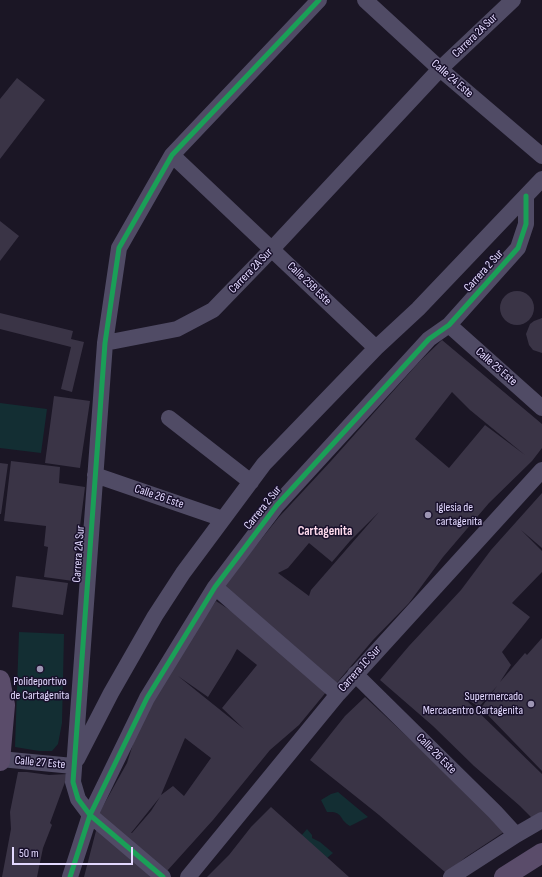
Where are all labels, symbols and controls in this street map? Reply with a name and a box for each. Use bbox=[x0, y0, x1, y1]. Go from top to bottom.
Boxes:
street label: Carrera 2A Sur bbox=[449, 11, 501, 61]
street label: Calle 24 Este bbox=[428, 57, 476, 101]
street label: Carrera 2A Sur bbox=[226, 245, 276, 297]
street label: Carrera 2 Sur bbox=[461, 247, 507, 295]
street label: Calle 25B Este bbox=[284, 259, 334, 309]
street label: Calle 25 Este bbox=[472, 345, 520, 389]
street label: Calle 26 Este bbox=[132, 482, 186, 512]
street label: Carrera 2 Sur bbox=[241, 483, 285, 533]
place label: Iglesia de cartagenita bbox=[436, 501, 482, 529]
marker: Iglesia de cartagenita bbox=[423, 510, 433, 520]
district label: Cartagenita bbox=[298, 524, 352, 540]
street label: Carrera 2A Sur bbox=[70, 525, 88, 583]
street label: Carrera 1C Sur bbox=[336, 643, 384, 695]
marker: Polideportivo de Cartagenita bbox=[35, 664, 45, 674]
place label: Polideportivo de Cartagenita bbox=[11, 675, 69, 703]
place label: Supermercado Mercacentro Cartagenita bbox=[423, 690, 523, 718]
marker: Supermercado Mercacentro Cartagenita bbox=[526, 699, 536, 709]
street label: Calle 26 Este bbox=[413, 731, 459, 777]
street label: Calle 27 Este bbox=[14, 754, 66, 772]
scale bar bbox=[14, 839, 135, 865]
text: 50 m bbox=[19, 846, 39, 861]

